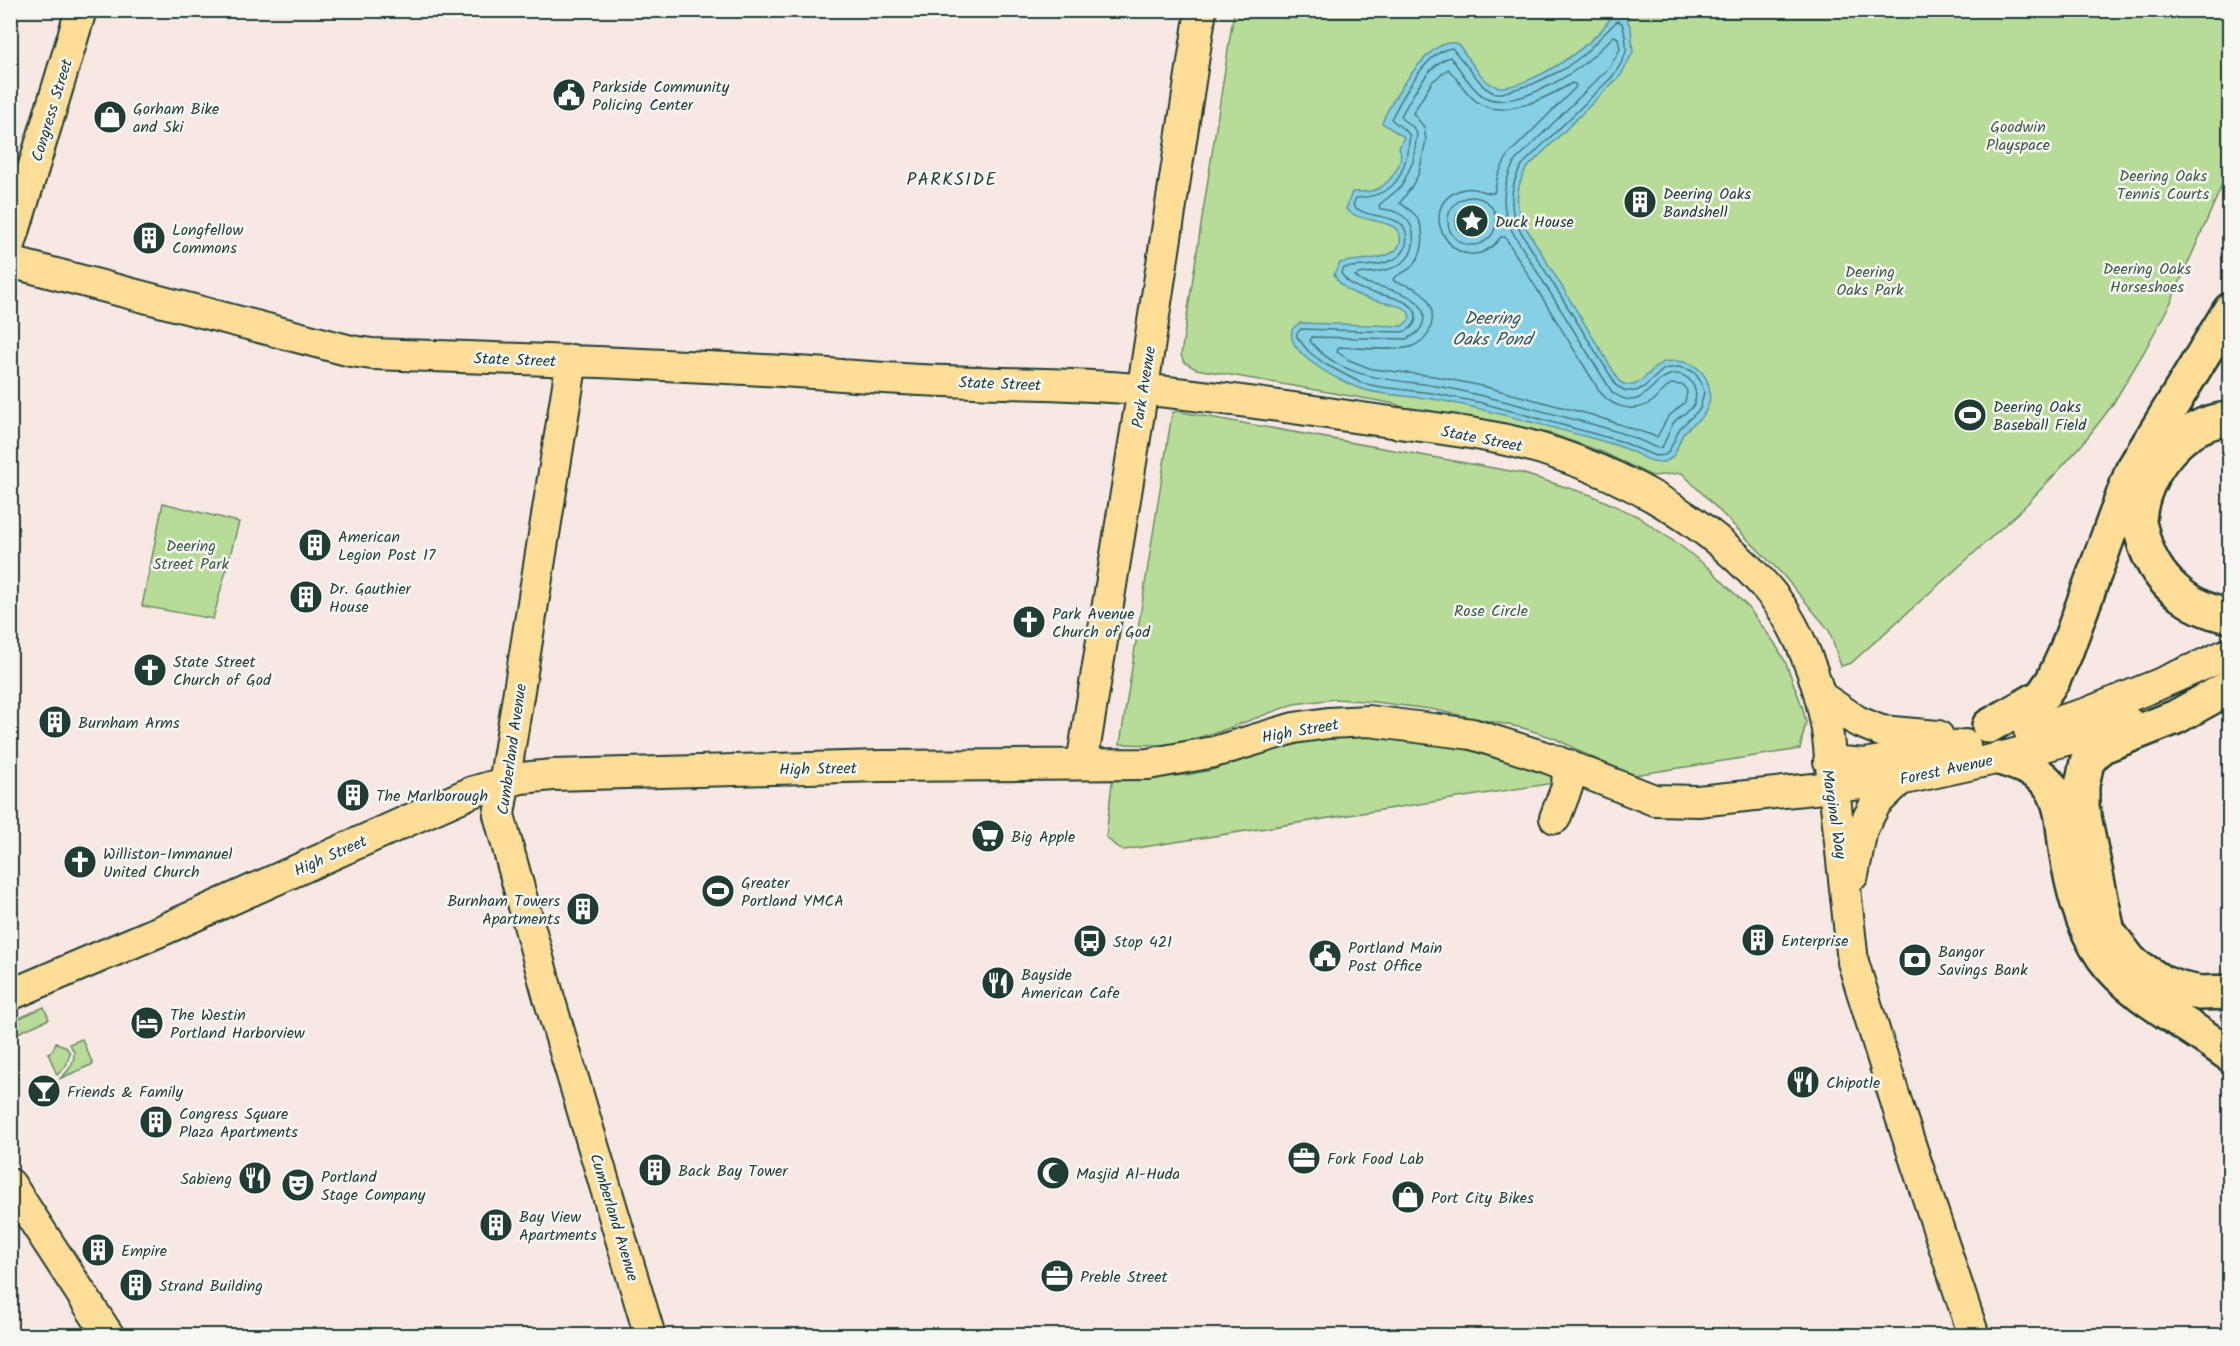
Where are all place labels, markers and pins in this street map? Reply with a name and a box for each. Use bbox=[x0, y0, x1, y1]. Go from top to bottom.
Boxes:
place label: Parkside Community Policing Center bbox=[592, 75, 730, 118]
public building icon: Parkside Community Policing Center bbox=[551, 77, 587, 113]
place label: Gorham Bike and Ski bbox=[133, 97, 219, 140]
shop icon: Gorham Bike and Ski bbox=[92, 99, 128, 135]
place label: Deering Oaks Bandshell bbox=[1663, 182, 1751, 225]
building icon: Deering Oaks Bandshell bbox=[1622, 184, 1658, 220]
place icon: Duck House bbox=[1454, 203, 1490, 239]
place label: Duck House bbox=[1495, 210, 1574, 235]
place label: Longfellow Commons bbox=[172, 218, 243, 261]
building icon: Longfellow Commons bbox=[131, 220, 167, 256]
place label: Deering Oaks Baseball Field bbox=[1993, 395, 2087, 438]
sports icon: Deering Oaks Baseball Field bbox=[1952, 397, 1988, 433]
place label: American Legion Post 17 bbox=[338, 525, 436, 568]
building icon: American Legion Post 17 bbox=[297, 527, 333, 563]
place label: Dr. Gauthier House bbox=[329, 577, 413, 620]
building icon: Dr. Gauthier House bbox=[288, 579, 324, 615]
place label: Park Avenue Church of God bbox=[1052, 602, 1151, 645]
church icon: Park Avenue Church of God bbox=[1011, 604, 1047, 640]
place label: State Street Church of God bbox=[173, 650, 272, 693]
church icon: State Street Church of God bbox=[132, 652, 168, 688]
building icon: Burnham Arms bbox=[37, 704, 73, 740]
place label: Burnham Arms bbox=[78, 711, 180, 736]
building icon: The Marlborough bbox=[335, 777, 371, 813]
place label: The Marlborough bbox=[376, 784, 488, 809]
supermarket icon: Big Apple bbox=[970, 818, 1006, 854]
place label: Big Apple bbox=[1011, 825, 1075, 850]
place label: Williston-Immanuel United Church bbox=[103, 842, 232, 885]
church icon: Williston-Immanuel United Church bbox=[62, 844, 98, 880]
place label: Greater Portland YMCA bbox=[741, 871, 844, 914]
sports icon: Greater Portland YMCA bbox=[700, 873, 736, 909]
place label: Burnham Towers Apartments bbox=[447, 889, 560, 932]
building icon: Burnham Towers Apartments bbox=[565, 891, 601, 927]
building icon: Enterprise bbox=[1740, 922, 1776, 958]
bus stop icon: Stop 421 bbox=[1072, 923, 1108, 959]
place label: Enterprise bbox=[1781, 929, 1848, 954]
place label: Stop 421 bbox=[1113, 930, 1172, 955]
place label: Portland Main Post Office bbox=[1348, 936, 1442, 979]
public building icon: Portland Main Post Office bbox=[1307, 938, 1343, 974]
place label: Bangor Savings Bank bbox=[1938, 940, 2028, 983]
bank icon: Bangor Savings Bank bbox=[1897, 942, 1933, 978]
place label: Bayside American Cafe bbox=[1021, 963, 1120, 1006]
restaurant icon: Bayside American Cafe bbox=[980, 965, 1016, 1001]
place label: The Westin Portland Harborview bbox=[170, 1003, 305, 1046]
hotel icon: The Westin Portland Harborview bbox=[129, 1005, 165, 1041]
restaurant icon: Chipotle bbox=[1785, 1064, 1821, 1100]
place label: Chipotle bbox=[1826, 1071, 1880, 1096]
bar icon: Friends & Family bbox=[26, 1073, 62, 1109]
place label: Friends & Family bbox=[67, 1080, 183, 1105]
place label: Congress Square Plaza Apartments bbox=[179, 1102, 298, 1145]
building icon: Congress Square Plaza Apartments bbox=[138, 1104, 174, 1140]
office icon: Fork Food Lab bbox=[1286, 1140, 1322, 1176]
place label: Fork Food Lab bbox=[1327, 1147, 1424, 1172]
building icon: Back Bay Tower bbox=[637, 1152, 673, 1188]
mosque icon: Masjid Al-Huda bbox=[1035, 1155, 1071, 1191]
place label: Back Bay Tower bbox=[678, 1159, 789, 1184]
restaurant icon: Sabieng bbox=[237, 1160, 273, 1196]
place label: Masjid Al-Huda bbox=[1076, 1162, 1180, 1187]
place label: Portland Stage Company bbox=[321, 1165, 426, 1208]
place label: Sabieng bbox=[180, 1167, 232, 1192]
theatre icon: Portland Stage Company bbox=[280, 1167, 316, 1203]
shop icon: Port City Bikes bbox=[1390, 1179, 1426, 1215]
place label: Port City Bikes bbox=[1431, 1186, 1534, 1211]
place label: Bay View Apartments bbox=[519, 1205, 597, 1248]
building icon: Bay View Apartments bbox=[478, 1207, 514, 1243]
building icon: Empire bbox=[80, 1232, 116, 1268]
place label: Empire bbox=[121, 1239, 167, 1264]
office icon: Preble Street bbox=[1039, 1258, 1075, 1294]
place label: Preble Street bbox=[1080, 1265, 1169, 1290]
building icon: Strand Building bbox=[118, 1267, 154, 1303]
place label: Strand Building bbox=[159, 1274, 263, 1299]

